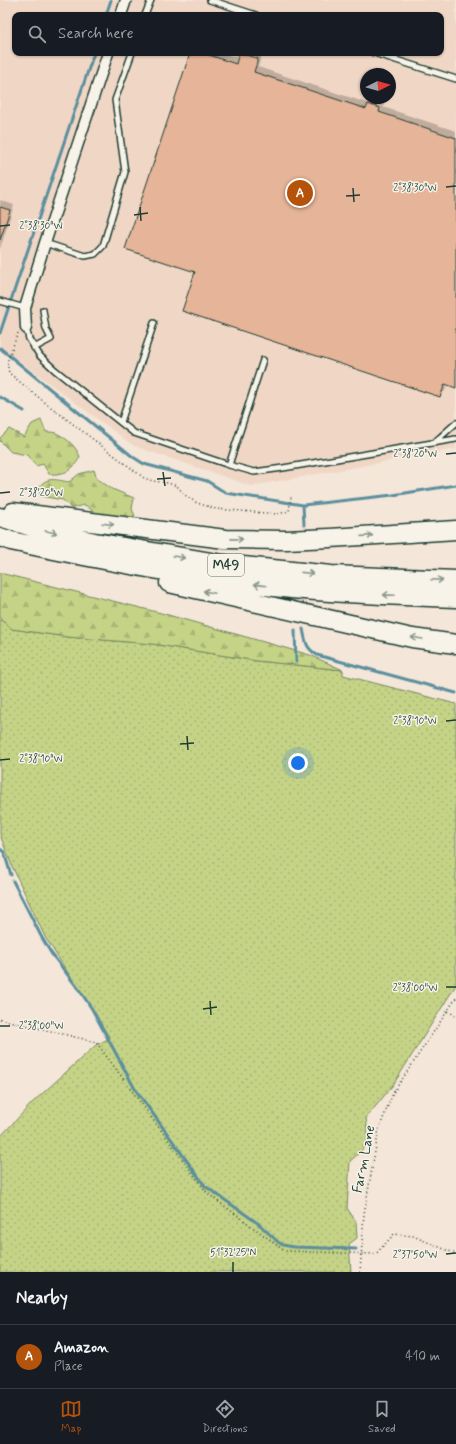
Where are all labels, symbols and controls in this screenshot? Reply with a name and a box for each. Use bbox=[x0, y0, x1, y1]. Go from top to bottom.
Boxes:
search box bbox=[12, 12, 444, 56]
icon: search bbox=[26, 23, 48, 45]
text: Search here bbox=[58, 24, 134, 44]
north arrow bbox=[360, 68, 396, 104]
pin: A bbox=[287, 178, 313, 208]
text: 2°38'30"W bbox=[393, 181, 437, 195]
text: 2°38'30"W bbox=[19, 219, 63, 233]
text: 2°38'20"W bbox=[393, 447, 437, 461]
text: 2°38'20"W bbox=[19, 486, 63, 500]
one-way arrow bbox=[101, 521, 114, 528]
one-way arrow bbox=[44, 529, 57, 537]
one-way arrow bbox=[360, 532, 373, 539]
one-way arrow bbox=[230, 536, 243, 543]
one-way arrow bbox=[172, 553, 185, 561]
road number: M49 bbox=[208, 554, 244, 576]
one-way arrow bbox=[300, 569, 313, 577]
one-way arrow bbox=[430, 576, 443, 583]
one-way arrow bbox=[253, 581, 266, 589]
one-way arrow bbox=[202, 587, 215, 595]
one-way arrow bbox=[383, 592, 396, 599]
one-way arrow bbox=[411, 634, 424, 642]
text: 2°38'10"W bbox=[393, 714, 437, 728]
text: 2°38'10"W bbox=[19, 752, 63, 766]
your location bbox=[288, 753, 308, 773]
text: 2°38'00"W bbox=[393, 981, 437, 995]
text: 2°38'00"W bbox=[19, 1019, 63, 1033]
street label: Farm Lane bbox=[349, 1123, 379, 1195]
text: 51°32'25"N bbox=[210, 1246, 256, 1260]
text: 2°37'50"W bbox=[393, 1248, 437, 1262]
text: Nearby bbox=[16, 1287, 68, 1309]
text: Amazon bbox=[54, 1338, 109, 1358]
text: A bbox=[25, 1348, 33, 1365]
text: 410 m bbox=[405, 1348, 440, 1365]
text: Place bbox=[54, 1358, 83, 1375]
tab: Map bbox=[60, 1398, 82, 1436]
tab: Directions bbox=[202, 1398, 248, 1436]
tab: Saved bbox=[368, 1398, 396, 1436]

